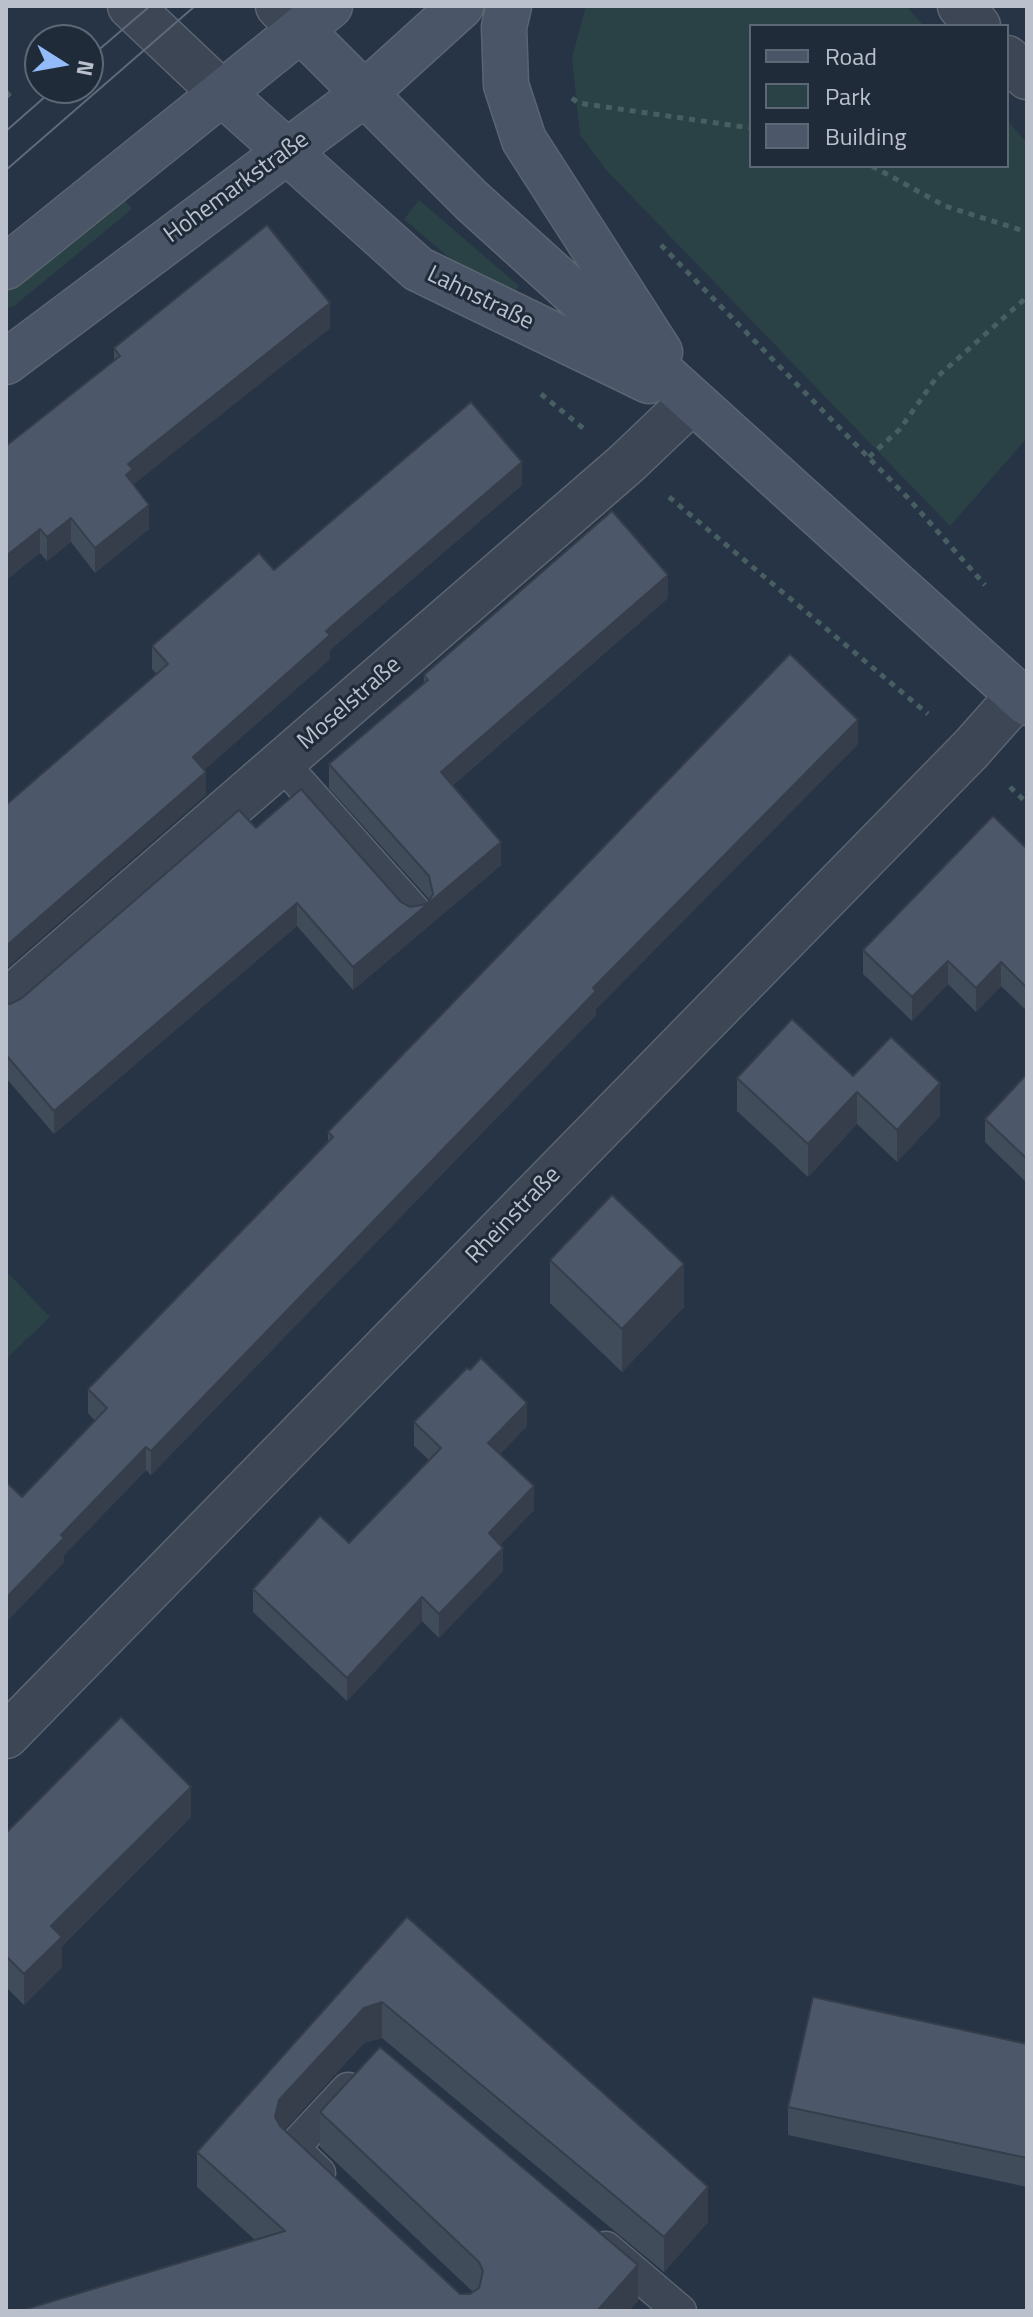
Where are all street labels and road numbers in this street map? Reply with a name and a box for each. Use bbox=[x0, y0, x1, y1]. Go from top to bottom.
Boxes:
street label: Hohemarkstraße bbox=[159, 126, 315, 250]
street label: Lahnstraße bbox=[422, 261, 538, 337]
street label: Moselstraße bbox=[292, 651, 408, 757]
street label: Rheinstraße bbox=[461, 1161, 567, 1271]

